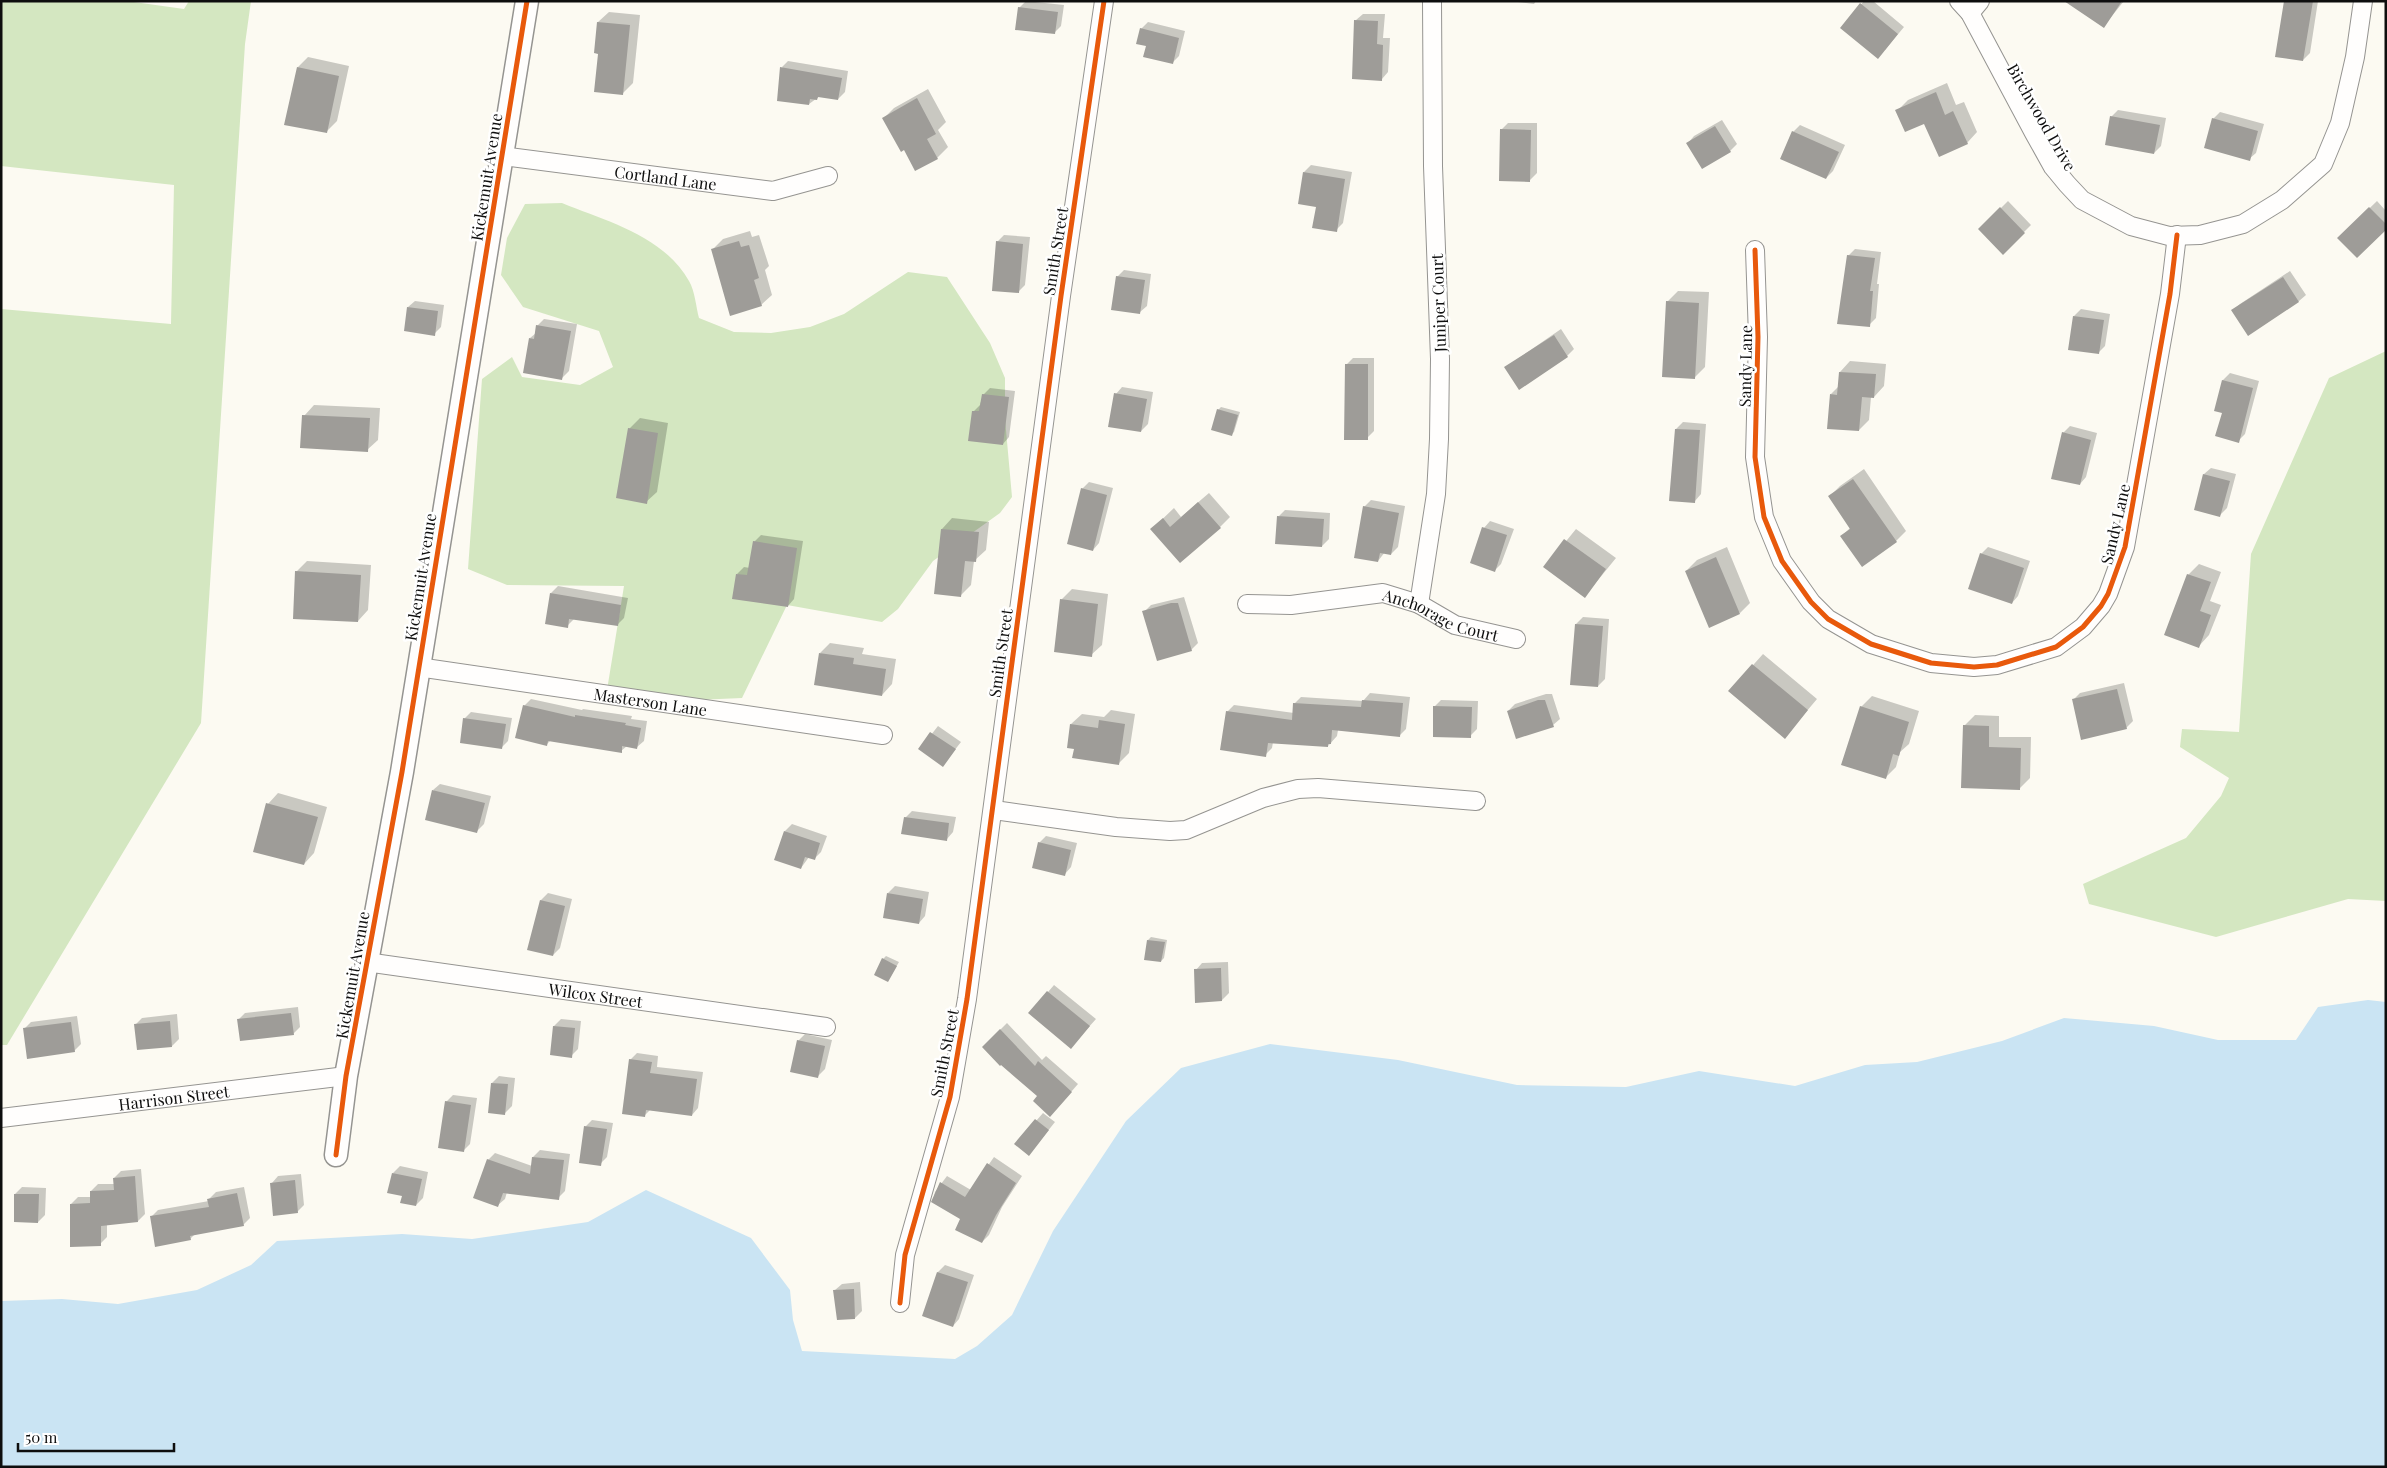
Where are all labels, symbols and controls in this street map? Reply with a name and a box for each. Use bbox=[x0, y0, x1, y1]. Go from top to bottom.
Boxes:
street label: Birchwood Drive bbox=[2003, 60, 2081, 174]
street label: Kickemuit Avenue bbox=[466, 112, 506, 242]
street label: Cortland Lane bbox=[613, 160, 718, 194]
street label: Smith Street bbox=[1038, 205, 1072, 297]
street label: Juniper Court bbox=[1426, 253, 1450, 354]
street label: Sandy Lane bbox=[1734, 325, 1756, 407]
street label: Sandy Lane bbox=[2096, 482, 2134, 566]
street label: Kickemuit Avenue bbox=[400, 512, 440, 642]
street label: Anchorage Court bbox=[1380, 583, 1501, 645]
street label: Smith Street bbox=[983, 607, 1017, 699]
street label: Masterson Lane bbox=[592, 682, 709, 720]
street label: Kickemuit Avenue bbox=[330, 910, 374, 1040]
street label: Wilcox Street bbox=[546, 977, 644, 1012]
street label: Smith Street bbox=[925, 1007, 963, 1099]
street label: Harrison Street bbox=[117, 1080, 231, 1114]
scale bar bbox=[18, 1420, 174, 1452]
text: 50 m bbox=[25, 1427, 58, 1447]

